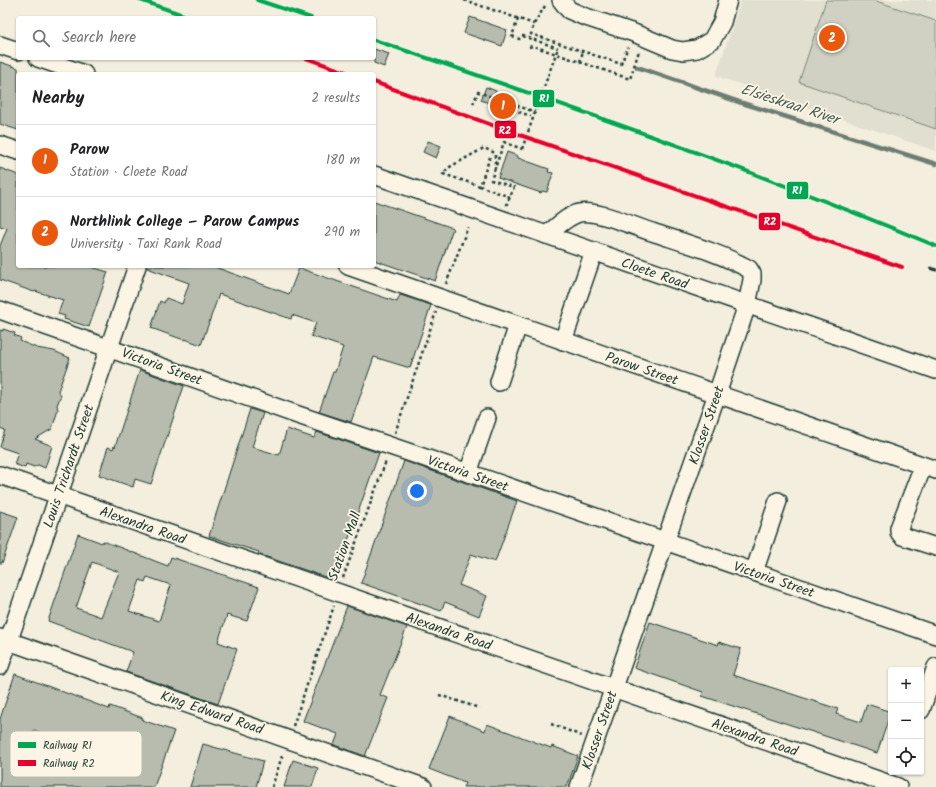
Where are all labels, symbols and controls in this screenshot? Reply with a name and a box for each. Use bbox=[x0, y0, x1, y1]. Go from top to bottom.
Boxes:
search box bbox=[16, 16, 376, 60]
pin: 2 bbox=[819, 23, 845, 53]
text: Search here bbox=[62, 26, 136, 50]
icon: search bbox=[30, 27, 52, 49]
water label: Elsieskraal River bbox=[738, 78, 845, 133]
text: Nearby bbox=[32, 85, 84, 112]
text: 2 results bbox=[312, 88, 360, 109]
line badge: R1 bbox=[532, 89, 555, 108]
text: R1 bbox=[539, 90, 550, 108]
pin: 1 bbox=[490, 91, 516, 121]
line badge: R2 bbox=[494, 120, 517, 139]
text: R2 bbox=[498, 122, 512, 140]
text: Parow bbox=[70, 138, 109, 162]
text: 1 bbox=[43, 150, 47, 171]
text: 180 m bbox=[326, 150, 360, 171]
text: Station · Cloete Road bbox=[70, 162, 187, 183]
line badge: R1 bbox=[786, 181, 809, 200]
text: R1 bbox=[792, 182, 803, 200]
text: Northlink College – Parow Campus bbox=[70, 210, 299, 234]
line badge: R2 bbox=[758, 212, 781, 231]
text: R2 bbox=[763, 213, 777, 231]
text: 2 bbox=[41, 222, 49, 243]
text: 290 m bbox=[324, 222, 360, 243]
text: University · Taxi Rank Road bbox=[70, 234, 222, 255]
street label: Cloete Road bbox=[618, 252, 692, 296]
street label: Victoria Street bbox=[118, 342, 206, 392]
street label: Parow Street bbox=[602, 346, 682, 392]
street label: Klosser Street bbox=[683, 382, 731, 468]
street label: Louis Trichardt Street bbox=[37, 401, 101, 531]
street label: Victoria Street bbox=[424, 450, 512, 498]
your location bbox=[407, 481, 427, 501]
street label: Alexandra Road bbox=[96, 501, 190, 551]
street label: Station Mall bbox=[322, 508, 368, 584]
street label: Victoria Street bbox=[730, 556, 818, 604]
street label: Alexandra Road bbox=[402, 607, 496, 657]
map controls bbox=[888, 667, 924, 775]
button: + bbox=[888, 667, 924, 703]
street label: King Edward Road bbox=[157, 685, 267, 741]
street label: Klosser Street bbox=[576, 687, 624, 773]
button: − bbox=[888, 703, 924, 739]
street label: Alexandra Road bbox=[708, 713, 802, 763]
legend bbox=[10, 731, 142, 777]
text: Railway R1 bbox=[43, 737, 92, 755]
button: locate bbox=[888, 739, 924, 775]
text: Railway R2 bbox=[43, 755, 95, 773]

